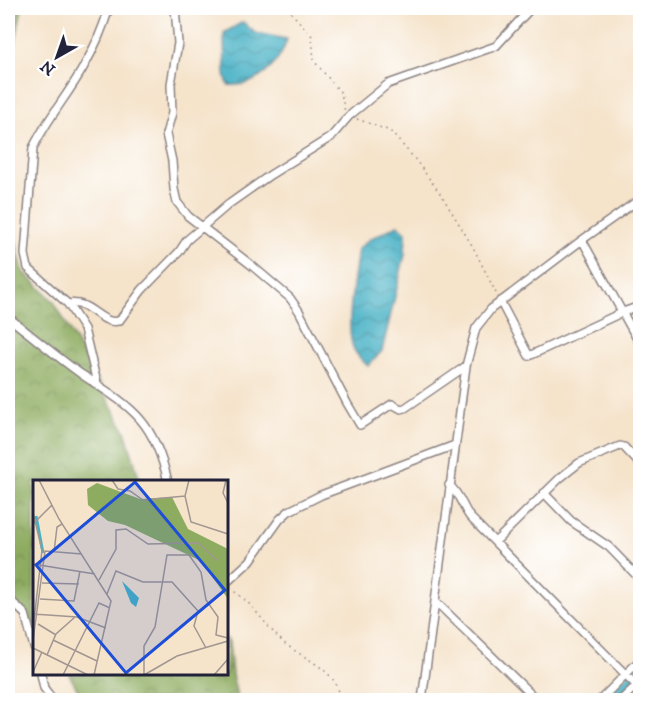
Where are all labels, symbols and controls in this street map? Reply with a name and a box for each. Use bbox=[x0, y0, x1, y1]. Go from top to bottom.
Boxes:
north arrow bbox=[27, 27, 87, 87]
text: N bbox=[37, 56, 59, 80]
inset map bbox=[33, 480, 228, 675]

